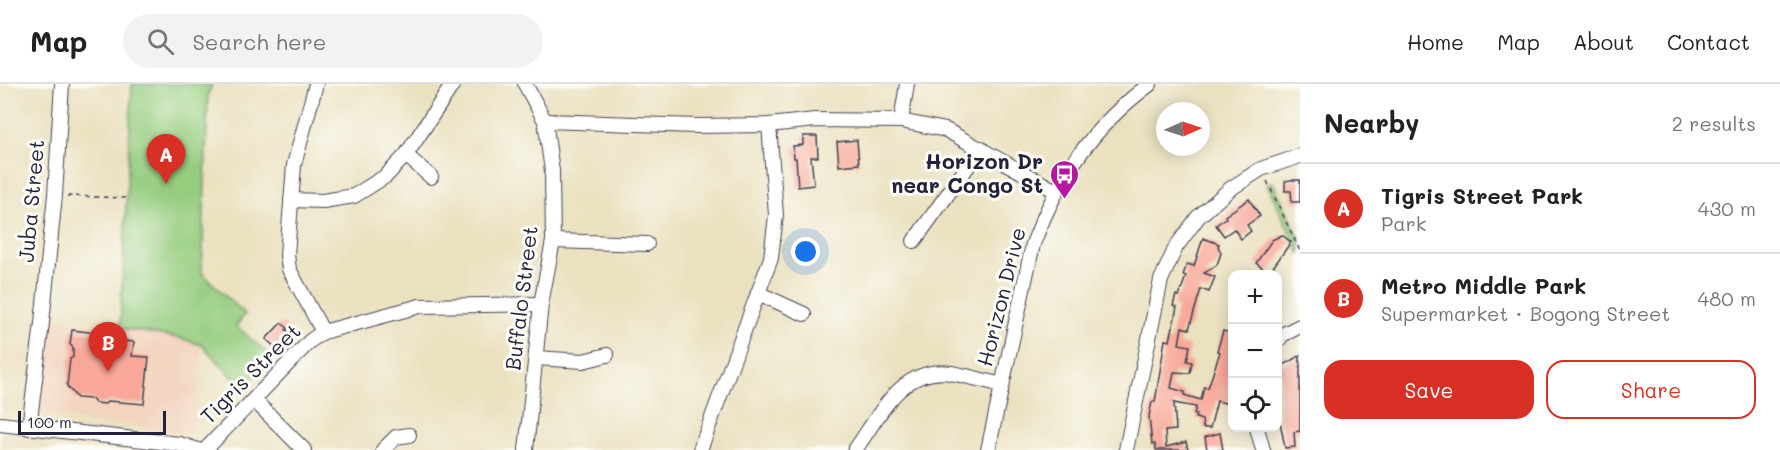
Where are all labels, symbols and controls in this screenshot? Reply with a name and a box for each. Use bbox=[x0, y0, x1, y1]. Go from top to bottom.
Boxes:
search box bbox=[123, 14, 543, 68]
text: Map bbox=[30, 23, 87, 59]
icon: search bbox=[144, 25, 177, 58]
text: Search here bbox=[192, 27, 326, 56]
text: Home bbox=[1407, 28, 1464, 55]
text: Map bbox=[1497, 28, 1540, 55]
text: About bbox=[1573, 28, 1634, 55]
text: Contact bbox=[1667, 28, 1750, 55]
north arrow bbox=[1156, 102, 1210, 156]
text: Nearby bbox=[1324, 106, 1419, 140]
text: 2 results bbox=[1672, 110, 1756, 136]
pin: A bbox=[146, 135, 186, 184]
street label: Juba Street bbox=[12, 138, 49, 263]
place label: Horizon Dr near Congo St bbox=[891, 147, 1043, 198]
bus stop icon: Horizon Dr near Congo St bbox=[1048, 158, 1080, 200]
text: Tigris Street Park bbox=[1381, 181, 1583, 210]
text: A bbox=[1337, 195, 1350, 221]
text: 430 m bbox=[1698, 195, 1756, 221]
text: Park bbox=[1381, 210, 1426, 236]
street label: Buffalo Street bbox=[498, 224, 543, 372]
street label: Horizon Drive bbox=[970, 224, 1031, 369]
your location bbox=[791, 237, 820, 266]
map controls bbox=[1228, 270, 1282, 432]
button: + bbox=[1228, 270, 1282, 324]
text: Metro Middle Park bbox=[1381, 271, 1586, 300]
text: B bbox=[1337, 285, 1350, 311]
text: 480 m bbox=[1697, 285, 1756, 311]
text: Supermarket · Bogong Street bbox=[1381, 300, 1670, 326]
street label: Tigris Street bbox=[194, 317, 306, 429]
pin: B bbox=[88, 322, 128, 372]
button: − bbox=[1228, 324, 1282, 378]
button: Save bbox=[1324, 360, 1534, 419]
button: Share bbox=[1546, 360, 1756, 419]
button: locate bbox=[1228, 378, 1282, 432]
scale bar bbox=[18, 408, 166, 436]
text: 100 m bbox=[27, 411, 72, 432]

